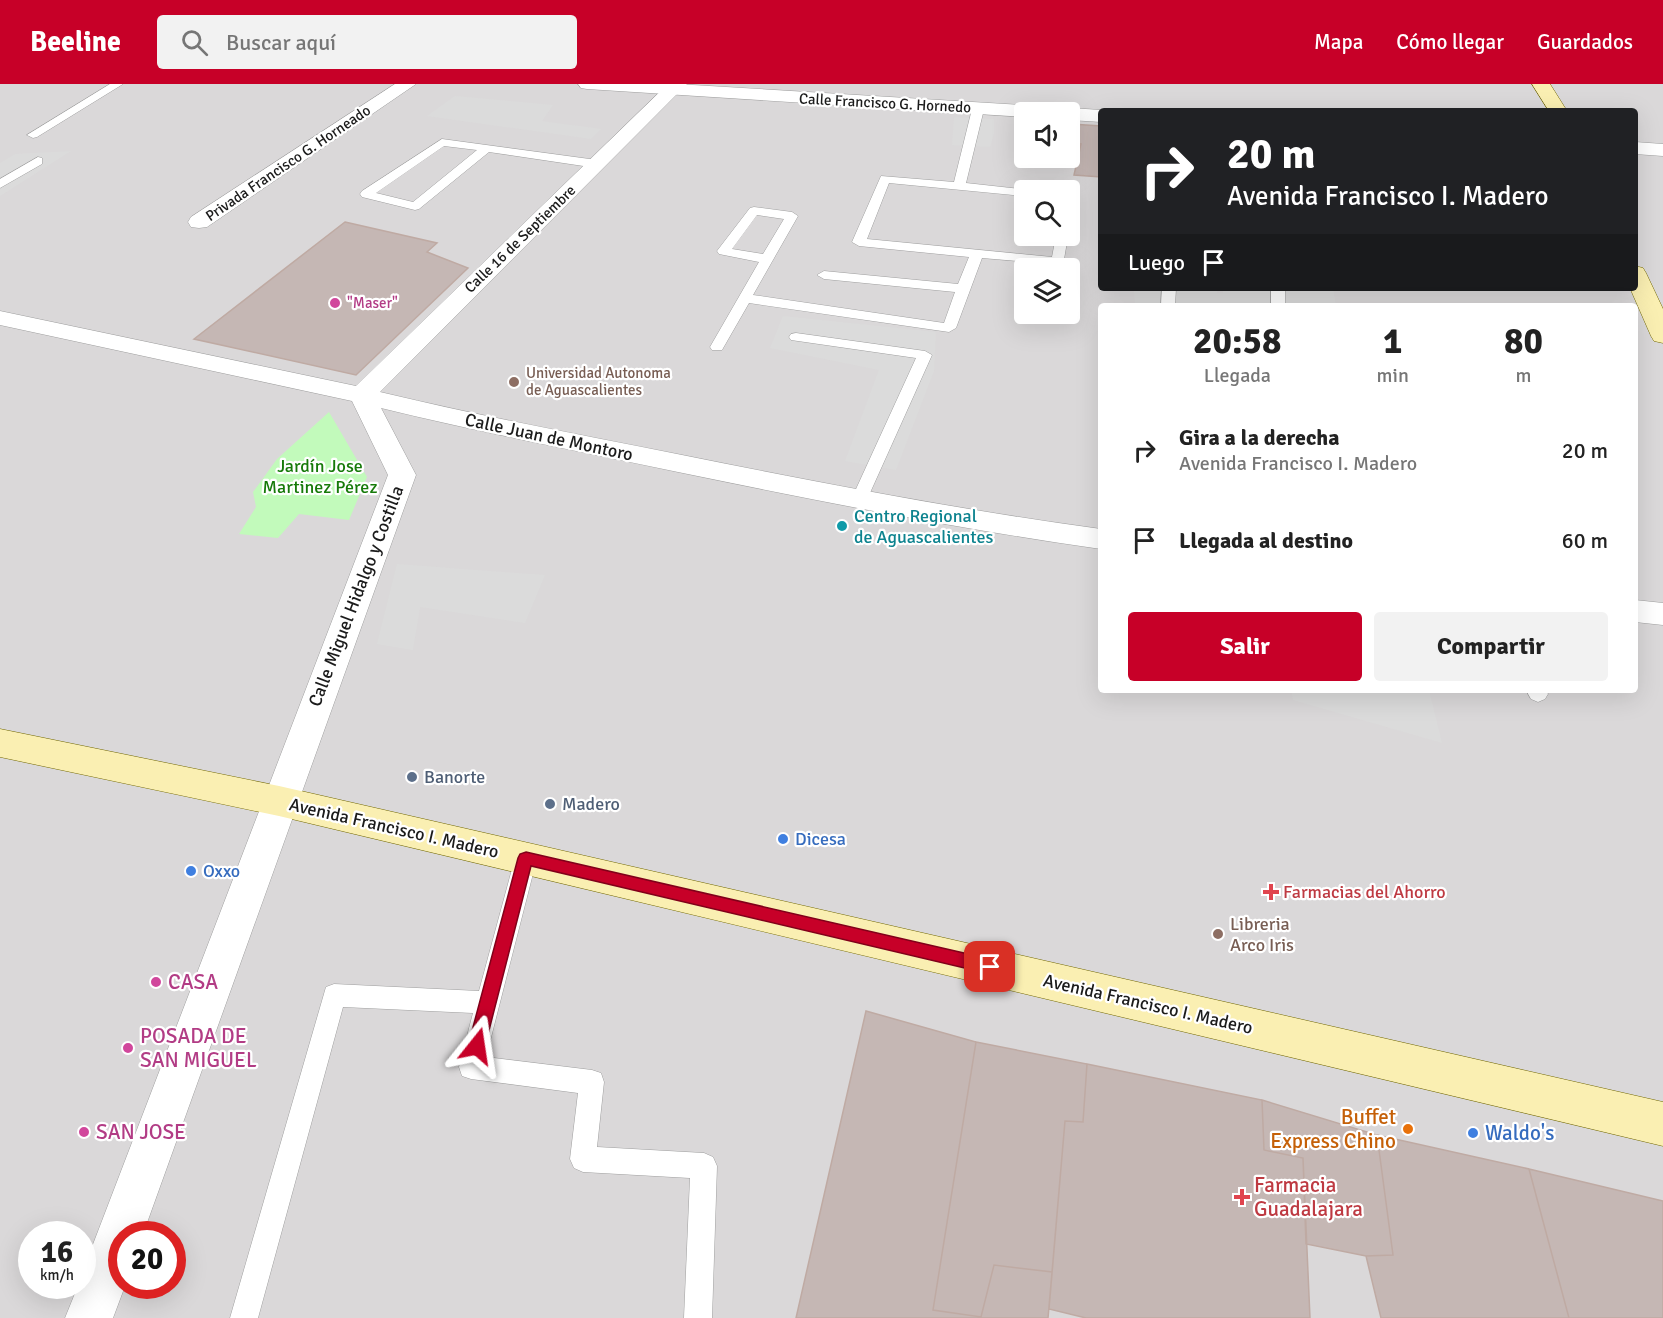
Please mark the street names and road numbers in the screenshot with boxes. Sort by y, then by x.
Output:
street label: Calle Francisco G. Hornedo [799,90,972,117]
street label: Privada Francisco G. Horneado [202,101,374,225]
street label: Calle 16 de Septiembre [461,181,579,297]
street label: Calle Juan de Montoro [463,408,635,466]
street label: Calle Miguel Hidalgo y Costilla [304,482,408,710]
street label: Avenida Francisco I. Madero [287,793,501,863]
street label: Avenida Francisco I. Madero [1041,969,1255,1039]

